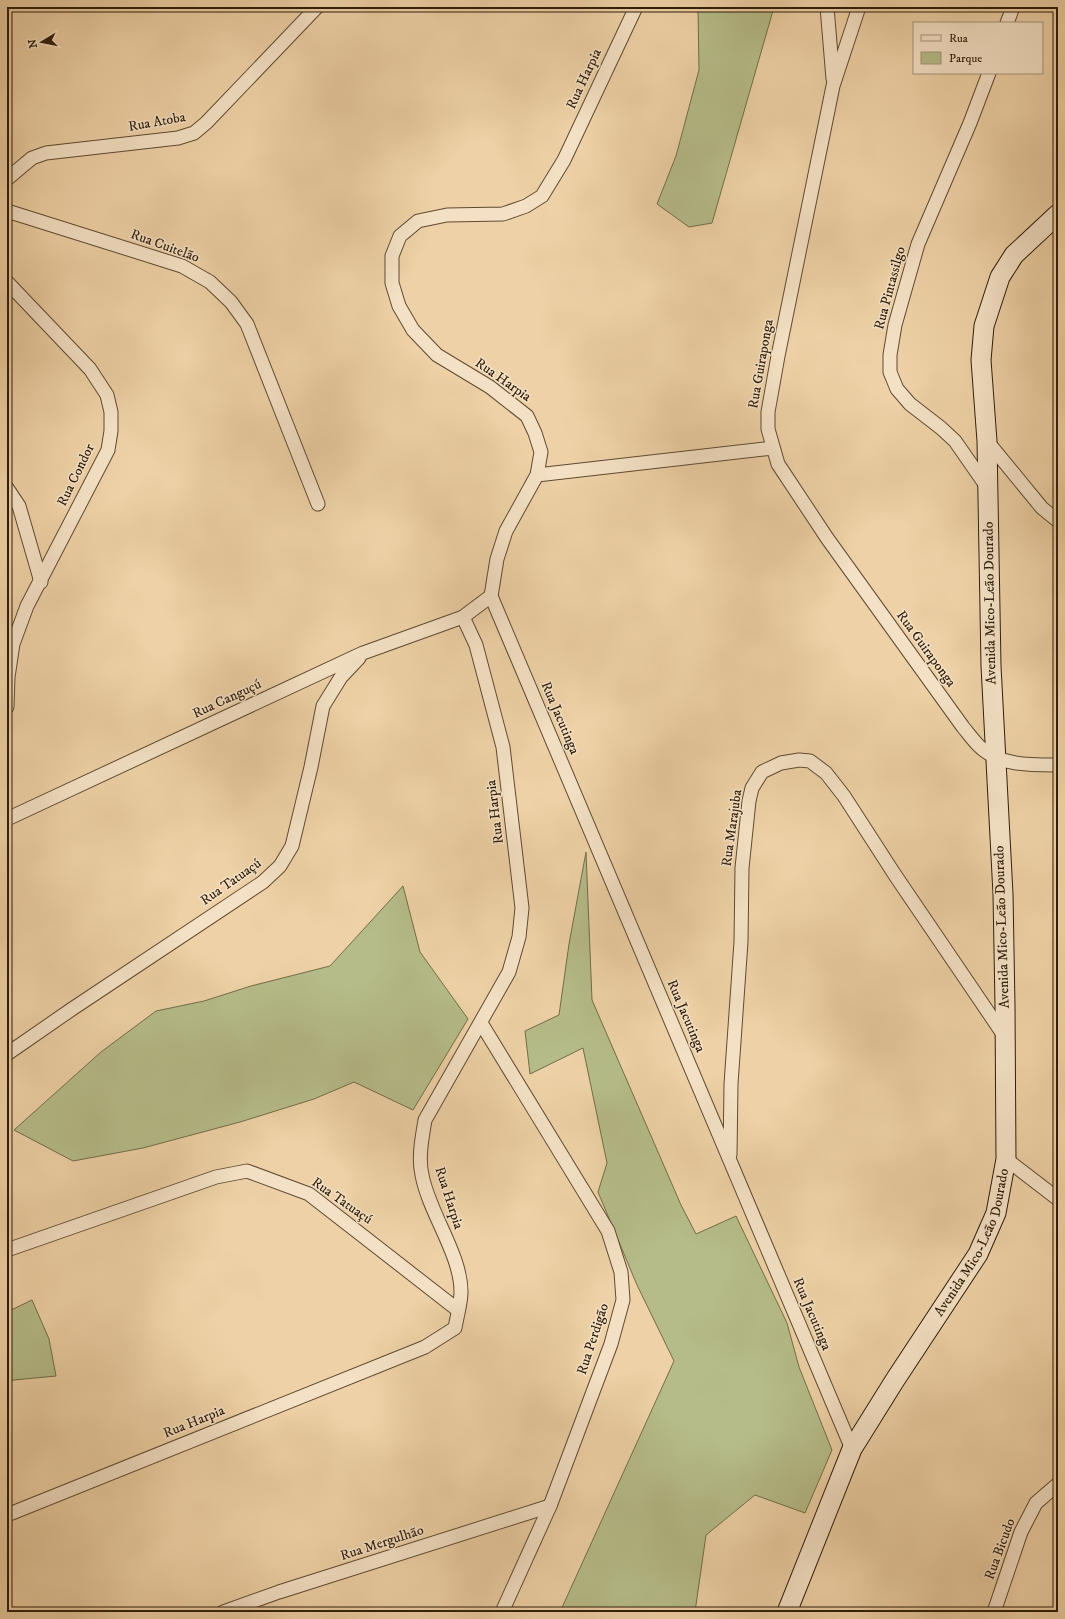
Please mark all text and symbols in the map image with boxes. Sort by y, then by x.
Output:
north arrow [22,22,62,62]
legend [913,22,1043,74]
text: Rua [949,31,969,46]
text: N [25,38,41,49]
street label: Rua Harpia [562,46,606,112]
text: Parque [949,51,982,66]
street label: Rua Atoba [127,108,187,136]
street label: Rua Cuitelão [128,225,202,267]
street label: Rua Pintassilgo [870,244,910,331]
street label: Rua Guiraponga [744,318,778,410]
street label: Rua Harpia [471,354,535,406]
street label: Rua Condor [53,440,99,509]
street label: Avenida Mico-Leão Dourado [980,521,1000,685]
street label: Rua Guiraponga [892,607,960,691]
street label: Rua Canguçú [190,675,265,723]
street label: Rua Jacutinga [537,679,583,757]
street label: Rua Harpia [482,779,508,845]
street label: Rua Marajuba [718,788,746,868]
street label: Avenida Mico-Leão Dourado [990,845,1014,1009]
street label: Rua Tatuaçú [197,854,265,910]
street label: Rua Jacutinga [663,977,709,1055]
street label: Rua Harpia [430,1165,468,1232]
street label: Avenida Mico-Leão Dourado [930,1167,1013,1320]
street label: Rua Tatuaçú [308,1173,376,1229]
street label: Rua Jacutinga [789,1275,835,1353]
street label: Rua Perdigão [573,1301,613,1377]
street label: Rua Harpia [161,1402,227,1442]
street label: Rua Bicudo [981,1516,1019,1582]
street label: Rua Mergulhão [338,1521,426,1565]

